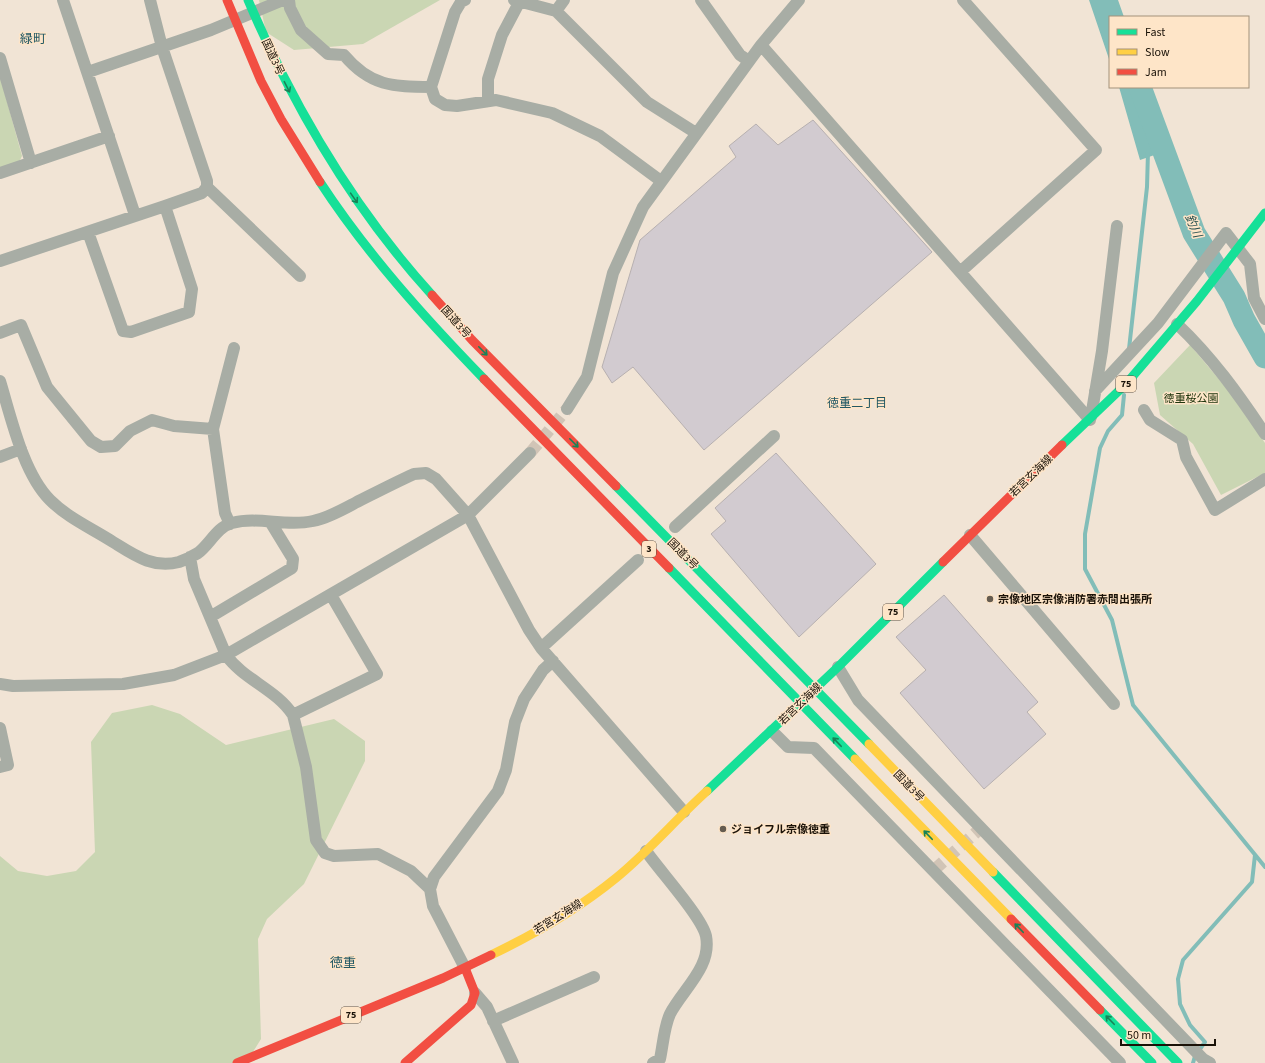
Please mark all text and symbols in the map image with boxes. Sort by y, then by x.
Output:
legend [1109,16,1249,88]
text: Fast [1145,24,1165,41]
district label: 緑町 [20,30,46,48]
street label: 国道3号 [258,36,288,78]
text: Slow [1145,44,1170,61]
text: Jam [1145,64,1167,81]
one-way arrow [284,80,291,92]
one-way arrow [350,192,358,203]
water label: 釣川 [1180,212,1206,242]
street label: 国道3号 [438,303,474,341]
one-way arrow [478,346,488,356]
road number: 75 [1116,376,1136,392]
park label: 徳重桜公園 [1164,391,1219,406]
district label: 徳重二丁目 [827,395,887,412]
one-way arrow [569,438,579,448]
street label: 若宮玄海線 [1006,452,1056,500]
street label: 国道3号 [664,535,702,573]
road number: 3 [642,541,656,557]
place label: 宗像地区宗像消防署赤間出張所 [998,592,1152,607]
marker: 宗像地区宗像消防署赤間出張所 [985,594,995,604]
road number: 75 [883,604,903,620]
street label: 若宮玄海線 [775,680,825,728]
one-way arrow [832,737,842,747]
street label: 国道3号 [890,767,928,805]
place label: ジョイフル宗像徳重 [731,822,830,837]
marker: ジョイフル宗像徳重 [718,824,728,834]
one-way arrow [923,830,933,840]
street label: 若宮玄海線 [531,896,585,938]
one-way arrow [1014,923,1024,933]
district label: 徳重 [330,954,356,972]
road number: 75 [341,1007,361,1023]
one-way arrow [1105,1015,1115,1025]
scale bar [1121,1021,1215,1047]
text: 50 m [1127,1027,1151,1044]

